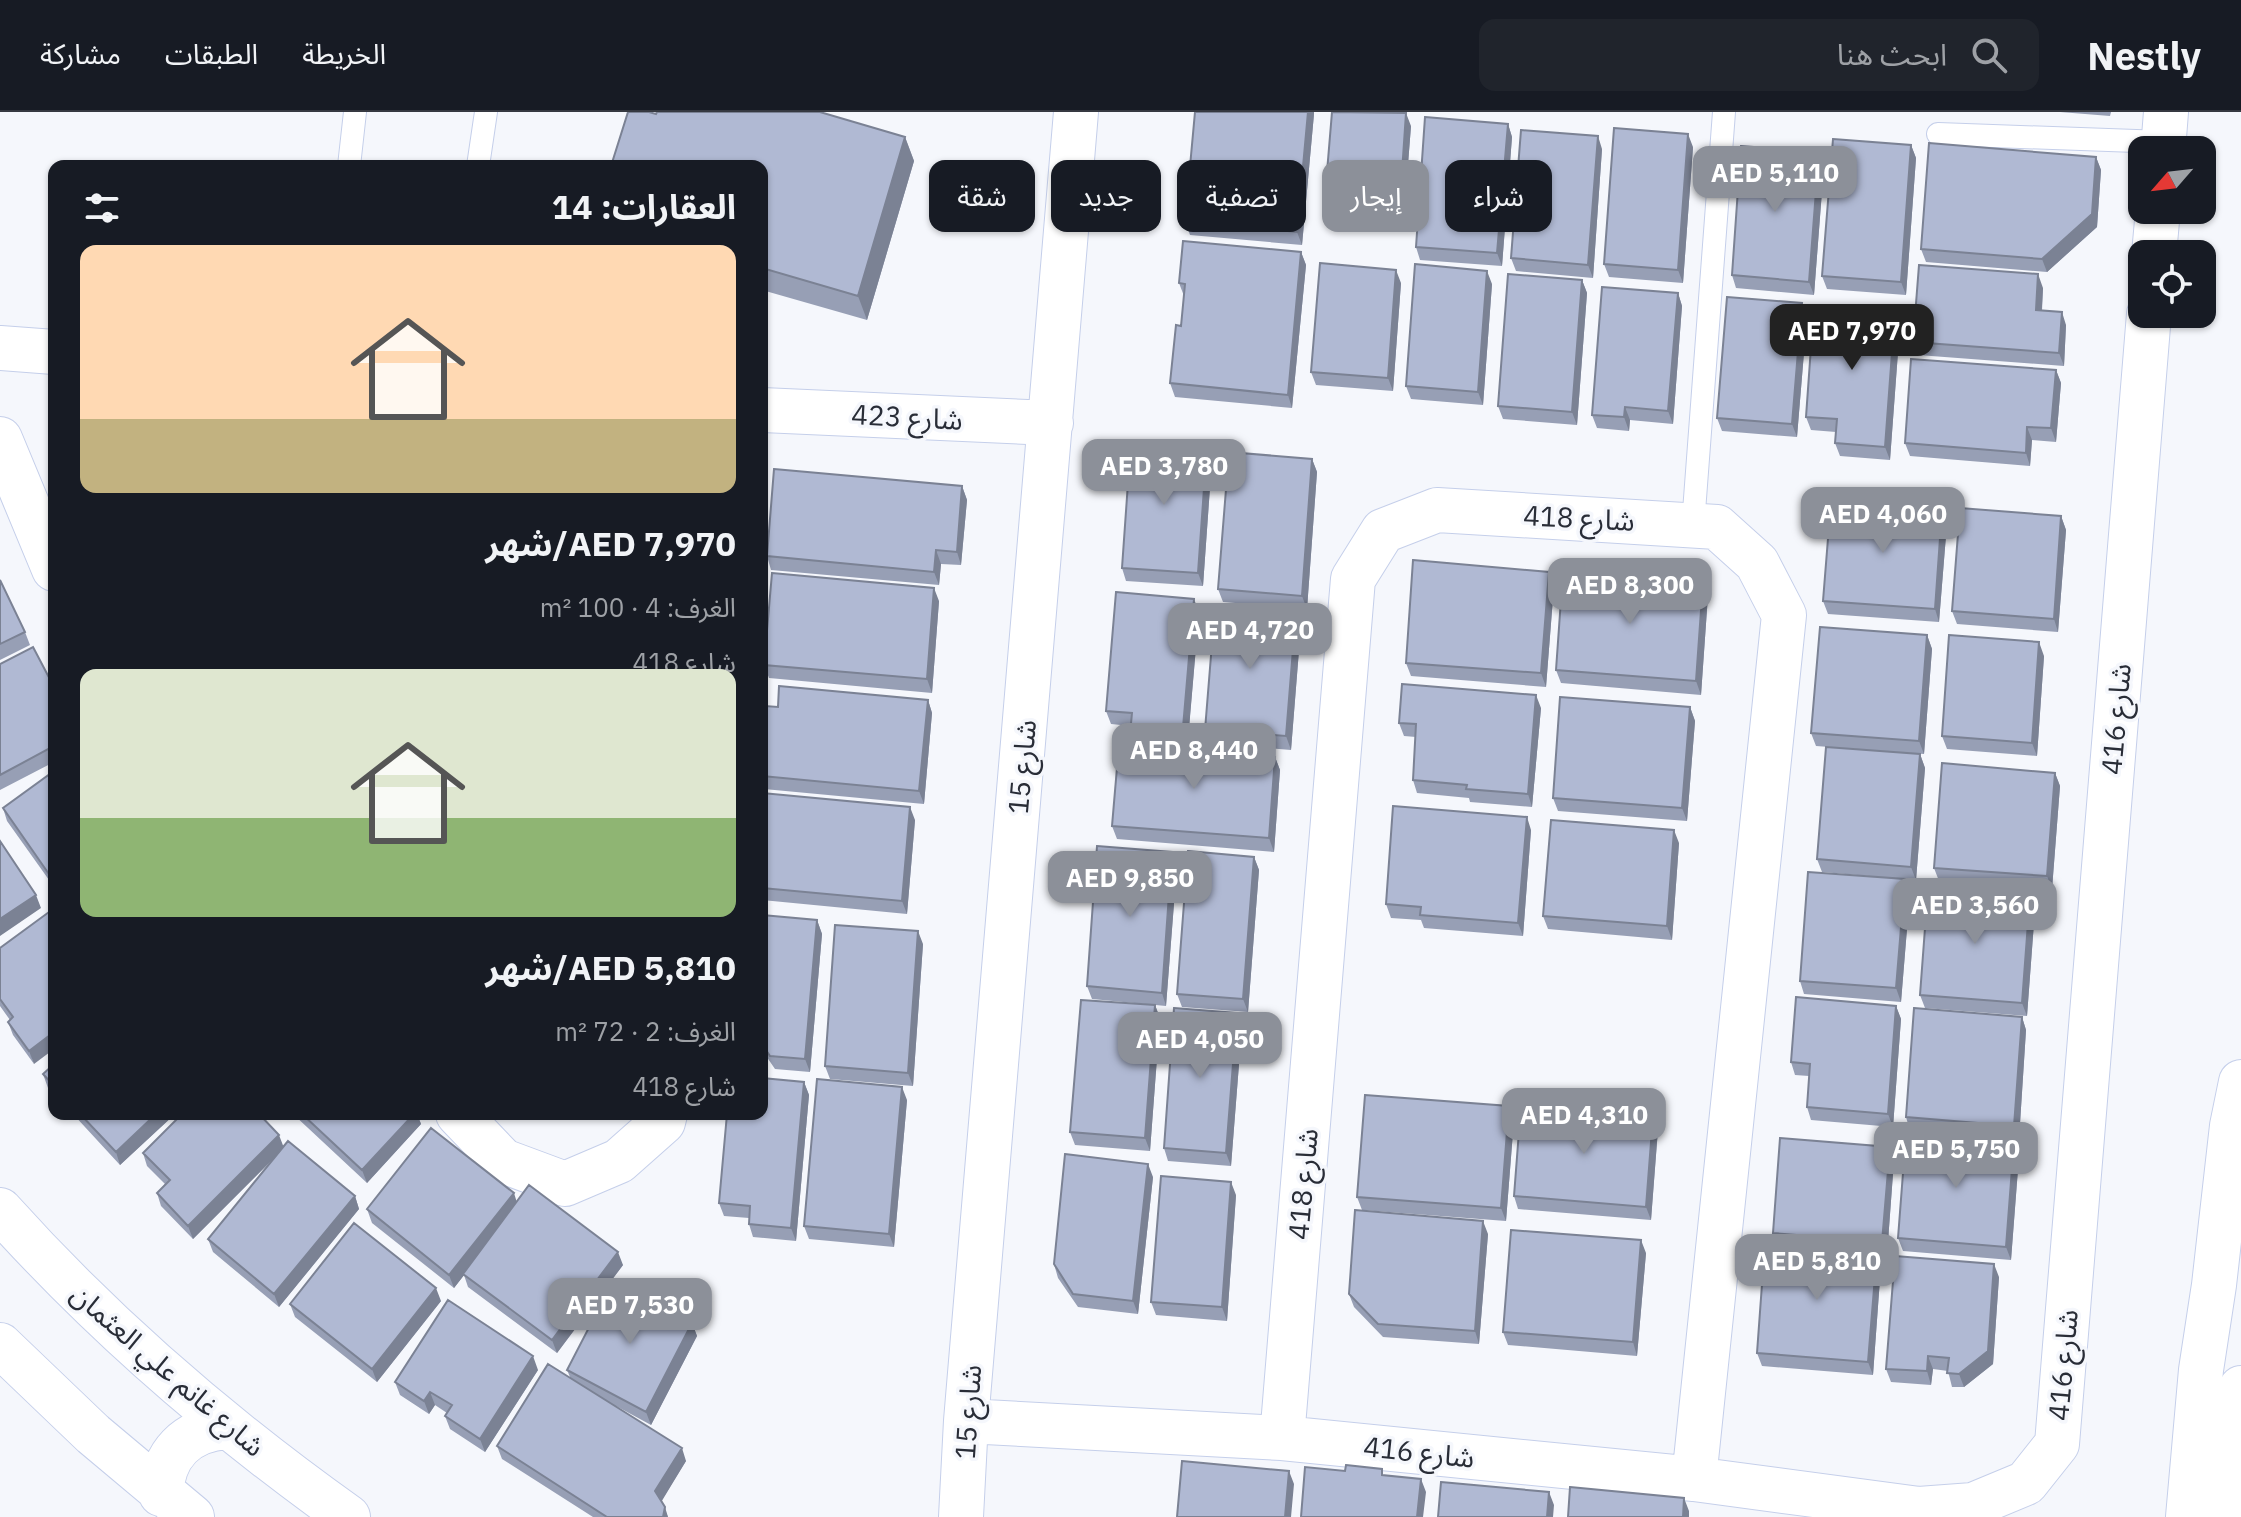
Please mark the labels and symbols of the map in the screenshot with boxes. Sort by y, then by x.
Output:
north arrow [2128,136,2216,224]
pin: AED 5,110 [1683,146,1867,214]
pin: AED 7,970 [1760,304,1944,372]
street label: شارع 423 [850,395,964,441]
pin: AED 3,780 [1072,439,1256,507]
pin: AED 4,060 [1791,487,1975,555]
street label: شارع 418 [1522,496,1636,542]
pin: AED 8,300 [1538,558,1722,626]
pin: AED 4,720 [1158,603,1342,671]
street label: شارع 416 [2092,662,2142,776]
street label: شارع 15 [999,718,1047,816]
pin: AED 8,440 [1102,723,1286,791]
pin: AED 9,850 [1038,851,1222,919]
pin: AED 3,560 [1883,878,2067,946]
pin: AED 4,050 [1108,1012,1292,1080]
pin: AED 4,310 [1492,1088,1676,1156]
pin: AED 5,750 [1864,1122,2048,1190]
street label: شارع 418 [1279,1127,1329,1241]
pin: AED 5,810 [1725,1234,1909,1302]
street label: شارع غانم علي العثمان [61,1275,273,1467]
pin: AED 7,530 [538,1278,722,1346]
street label: شارع 416 [2039,1308,2089,1422]
street label: شارع 15 [946,1363,992,1461]
street label: شارع 416 [1361,1427,1476,1479]

